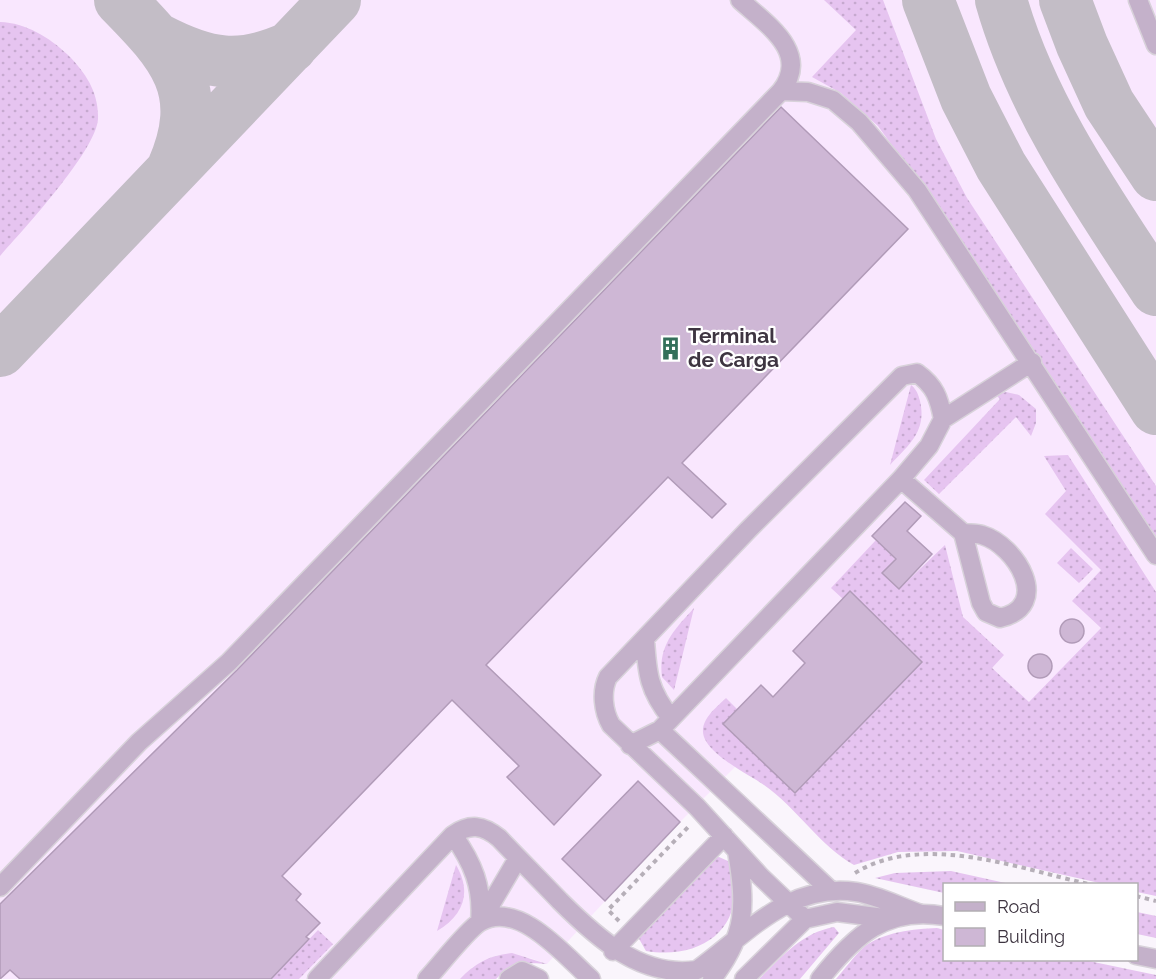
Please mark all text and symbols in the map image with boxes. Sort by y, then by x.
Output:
place label: Terminal de Carga [688,323,779,372]
building icon: Terminal de Carga [657,335,683,361]
legend [943,883,1138,961]
text: Road [997,896,1040,917]
text: Building [997,926,1065,947]

